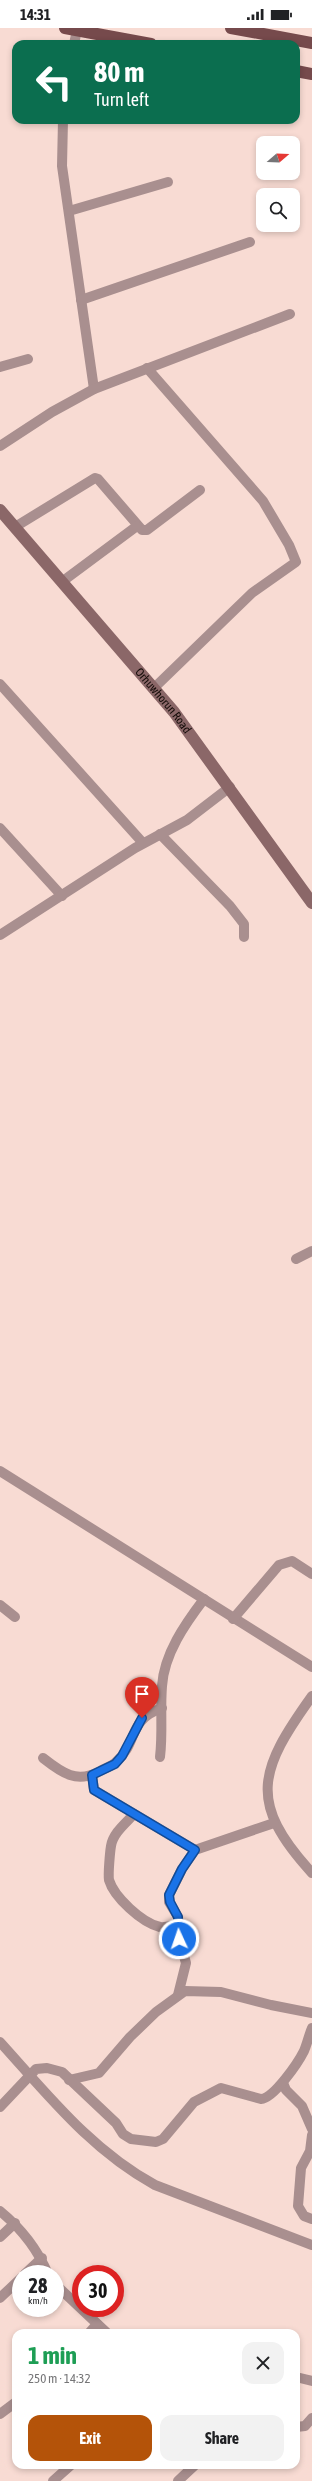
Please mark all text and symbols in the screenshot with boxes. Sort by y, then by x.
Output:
text: 14:31 [20,6,51,23]
icon: left [28,56,80,108]
text: 80 m [94,56,144,88]
text: Turn left [94,89,149,110]
north arrow [256,136,300,180]
map controls [256,136,300,232]
button: search [256,188,300,232]
street label: Orhuwhorun Road [132,665,194,736]
pin [125,1677,159,1718]
icon: arrive [131,1683,153,1705]
position arrow [158,1918,200,1960]
speed limit sign: 30 [72,2265,124,2317]
text: 28 [29,2274,47,2297]
text: km/h [28,2295,48,2306]
text: 1 min [28,2342,77,2369]
button: close [242,2342,284,2384]
text: 250 m · 14:32 [28,2371,91,2386]
button: Exit [28,2415,152,2461]
button: Share [160,2415,284,2461]

